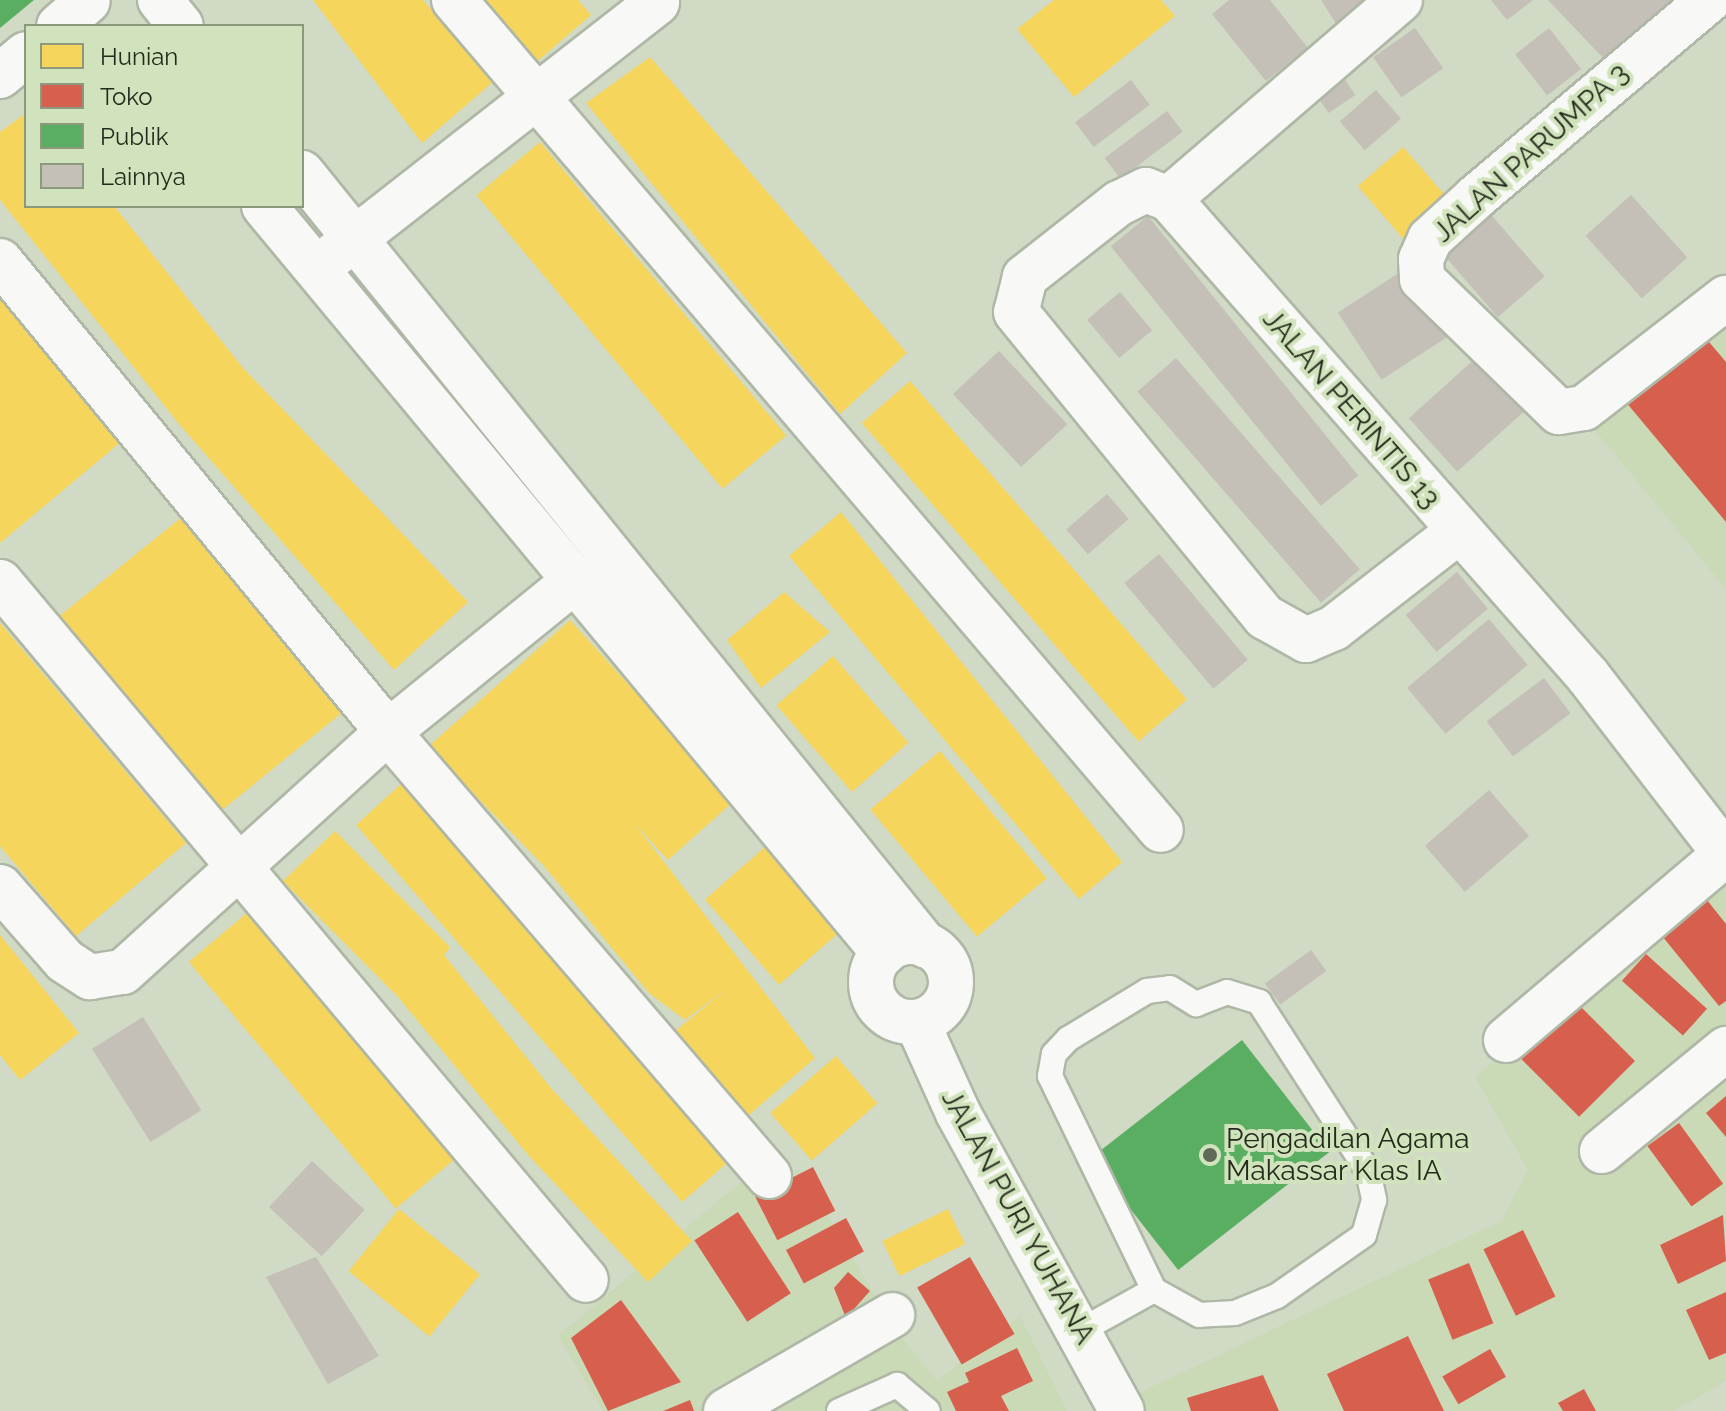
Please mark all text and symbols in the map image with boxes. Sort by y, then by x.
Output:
legend [24,24,304,208]
text: Hunian [100,42,178,71]
street label: JALAN PARUMPA 3 [1426,56,1636,250]
text: Toko [100,82,153,111]
text: Publik [100,122,168,151]
text: Lainnya [100,162,186,191]
street label: JALAN PERINTIS 13 [1256,303,1446,515]
street label: JALAN PURI YUHANA [934,1084,1102,1350]
place label: Pengadilan Agama Makassar Klas IA [1226,1122,1470,1188]
marker: Pengadilan Agama Makassar Klas IA [1201,1146,1219,1164]

